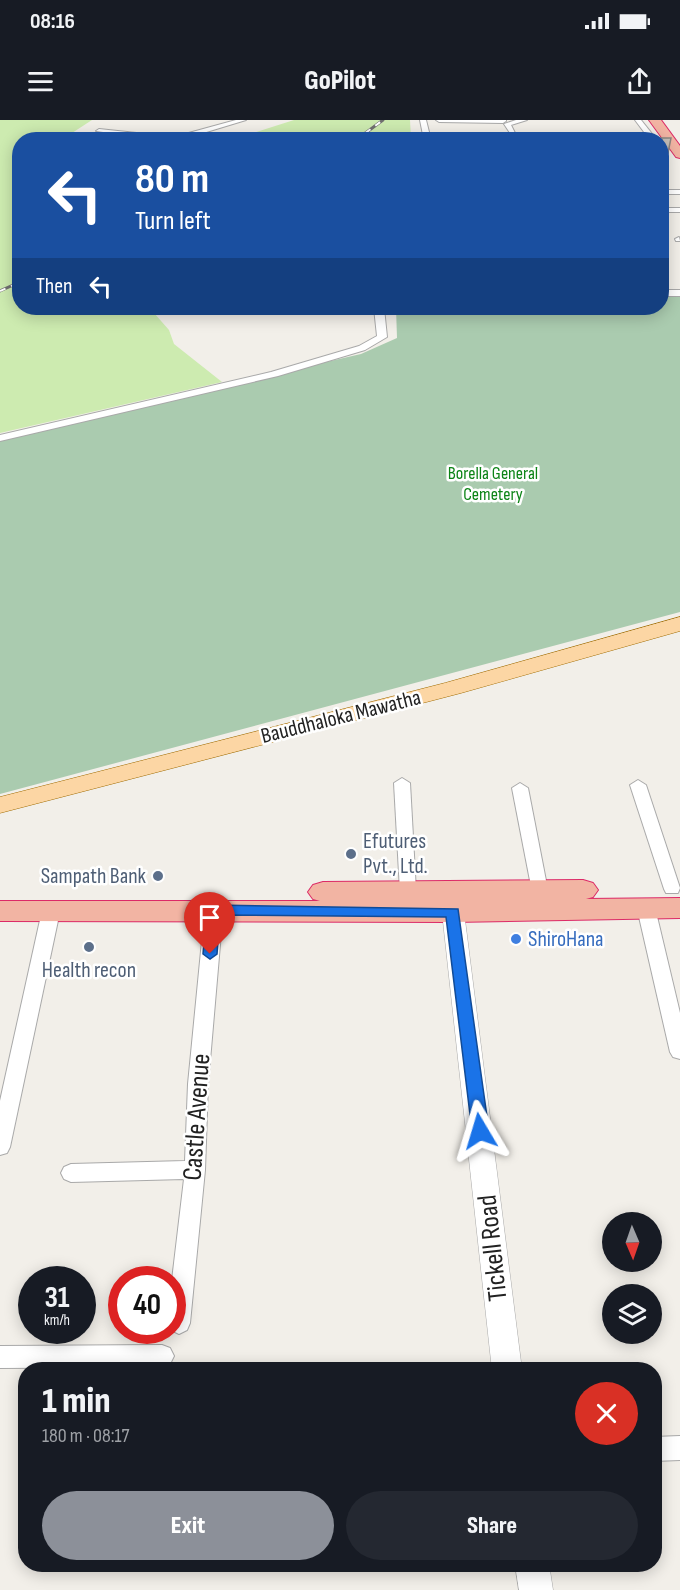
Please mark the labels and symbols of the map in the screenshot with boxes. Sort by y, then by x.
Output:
park label: Borella General Cemetery [448,463,538,505]
street label: Bauddhaloka Mawatha [258,684,424,750]
place label: Efutures Pvt., Ltd. [363,828,428,880]
marker: Efutures Pvt., Ltd. [344,847,358,861]
place label: Sampath Bank [41,863,147,890]
marker: Sampath Bank [151,869,165,883]
pin [184,892,235,954]
place label: ShiroHana [528,926,604,953]
marker: ShiroHana [509,932,523,946]
marker: Health recon [82,940,96,954]
place label: Health recon [42,957,136,984]
street label: Castle Avenue [177,1052,217,1182]
position arrow [448,1099,512,1163]
street label: Tickell Road [472,1193,514,1303]
north arrow [602,1212,662,1272]
speed limit sign: 40 [108,1266,186,1344]

